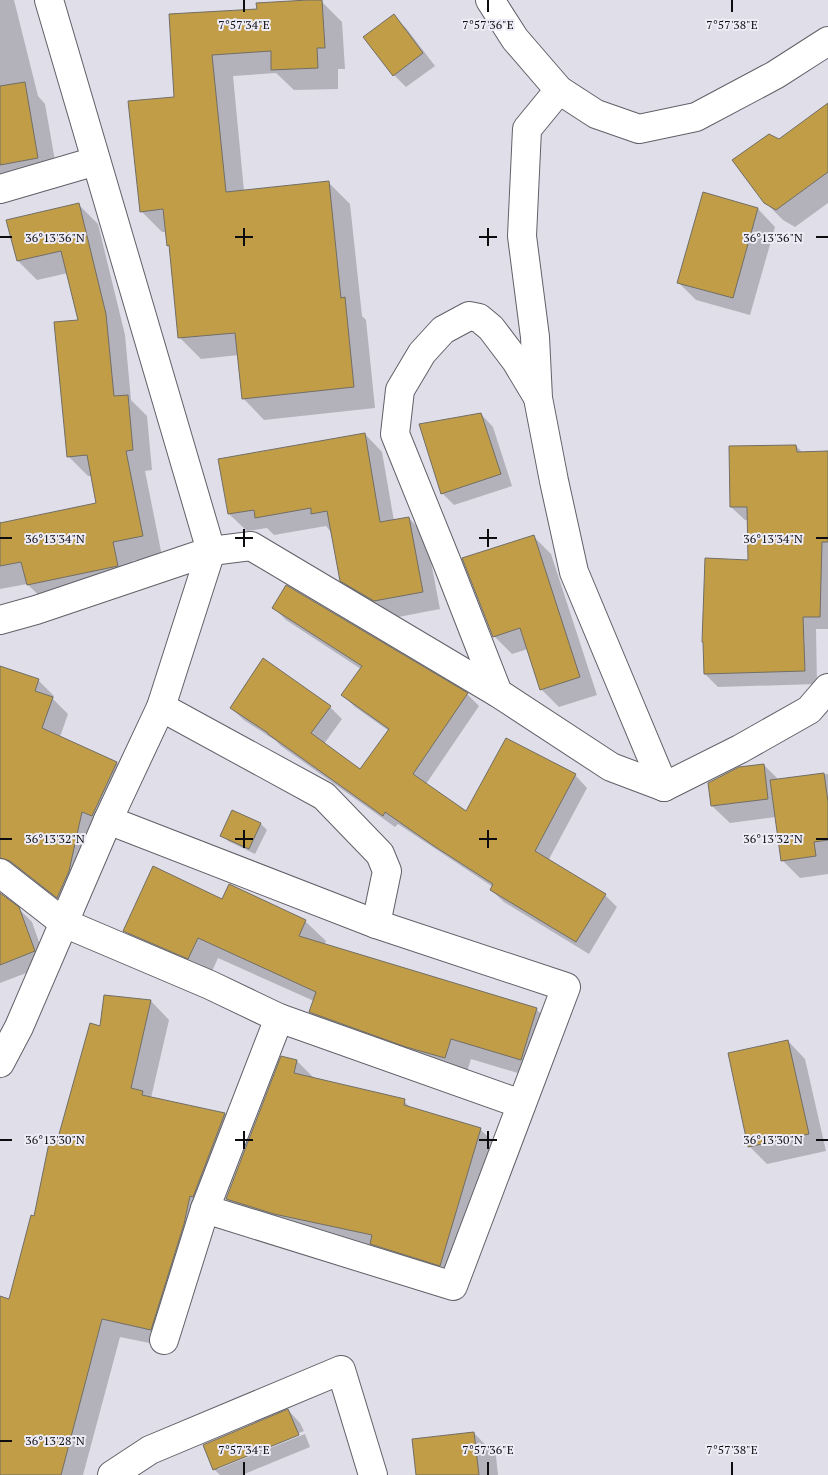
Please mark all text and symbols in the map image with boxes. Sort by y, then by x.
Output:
text: 7°57'34"E [218,17,270,32]
text: 7°57'36"E [462,17,514,32]
text: 7°57'38"E [706,17,758,32]
text: 36°13'36"N [25,230,85,245]
text: 36°13'36"N [743,230,803,245]
text: 36°13'34"N [25,531,85,546]
text: 36°13'34"N [743,531,803,546]
text: 36°13'32"N [25,831,85,846]
text: 36°13'32"N [743,831,803,846]
text: 36°13'30"N [25,1132,85,1147]
text: 36°13'30"N [743,1132,803,1147]
text: 36°13'28"N [25,1433,85,1448]
text: 7°57'34"E [218,1442,270,1457]
text: 7°57'36"E [462,1442,514,1457]
text: 7°57'38"E [706,1442,758,1457]

